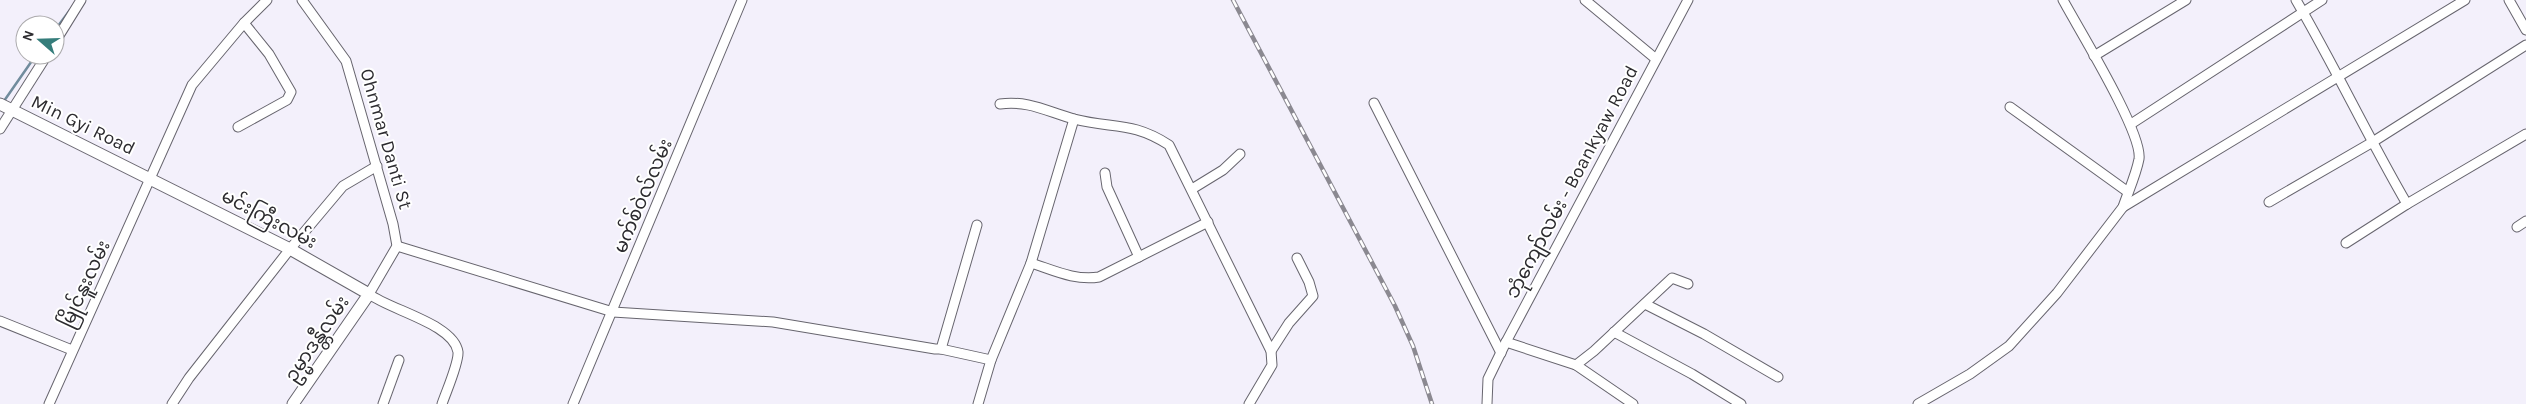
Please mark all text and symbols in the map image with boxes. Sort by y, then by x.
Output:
north arrow [15,15,65,65]
text: N [19,28,38,43]
street label: ဘုံကျော်လမ်း - Boankyaw Road [1498,60,1647,304]
street label: Ohnmar Danti St [355,66,417,212]
street label: Min Gyi Road [28,90,138,160]
street label: မက်စ်ဝဲလ်လမ်း [605,134,677,256]
street label: မင်းကြီးလမ်း [216,181,322,257]
street label: မြိုင်နူးလမ်း [52,235,119,333]
street label: ဥမ္မာဒန္တီလမ်း [277,290,357,389]

